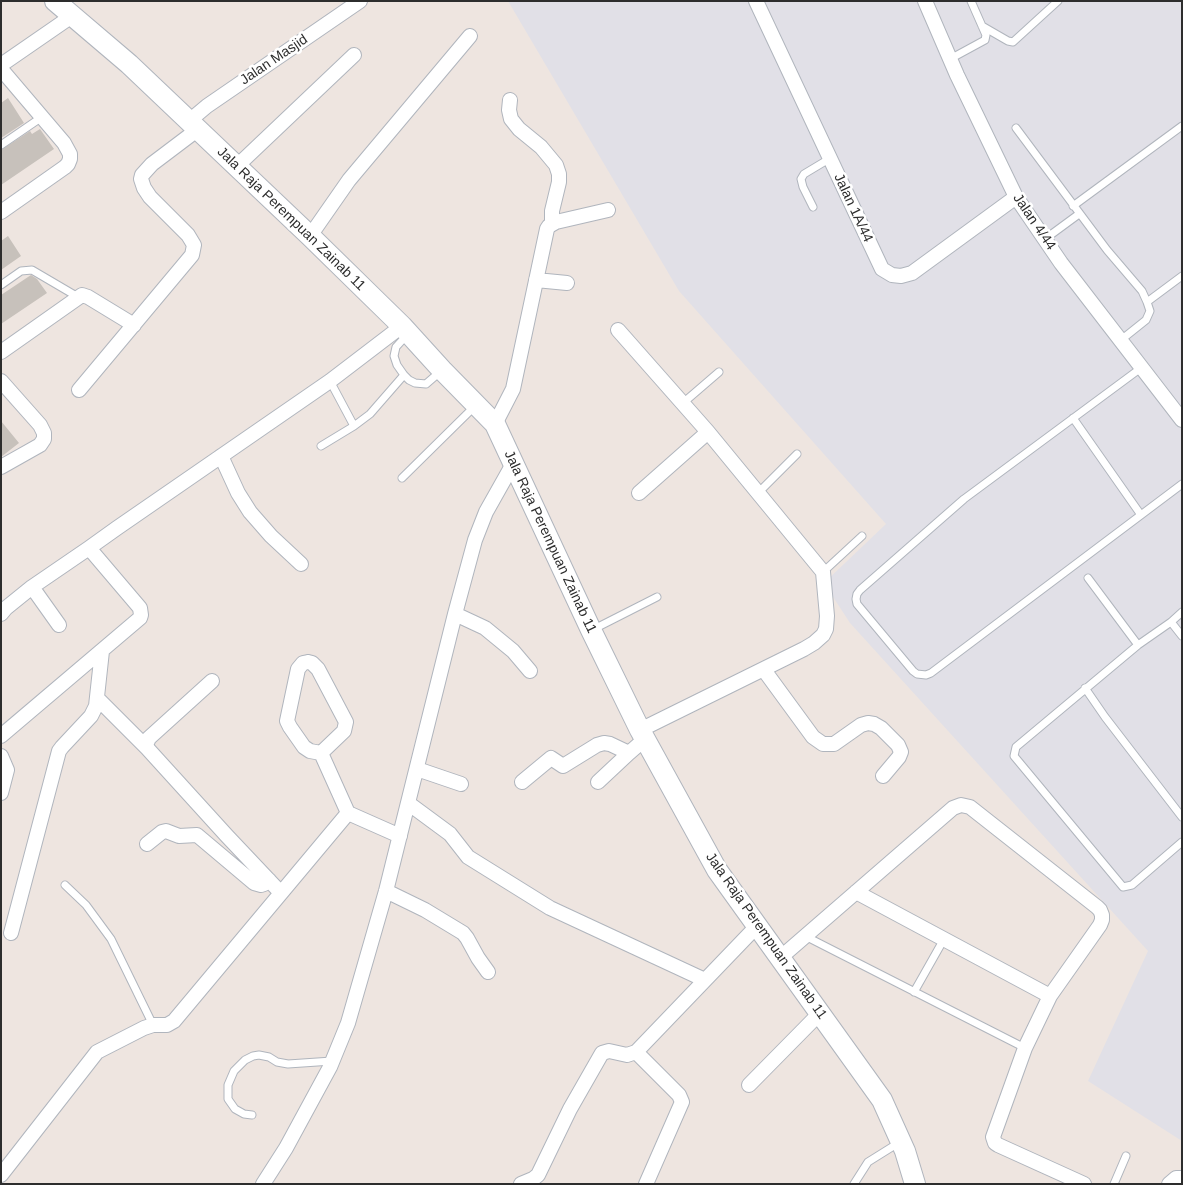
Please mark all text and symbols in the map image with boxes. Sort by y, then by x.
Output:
street label: Jalan Masjid [237,31,311,89]
street label: Jala Raja Perempuan Zainab 11 [213,144,369,294]
street label: Jalan 1A/44 [830,171,876,245]
street label: Jalan 4/44 [1009,191,1059,253]
street label: Jala Raja Perempuan Zainab 11 [500,448,600,636]
street label: Jala Raja Perempuan Zainab 11 [702,849,830,1023]

